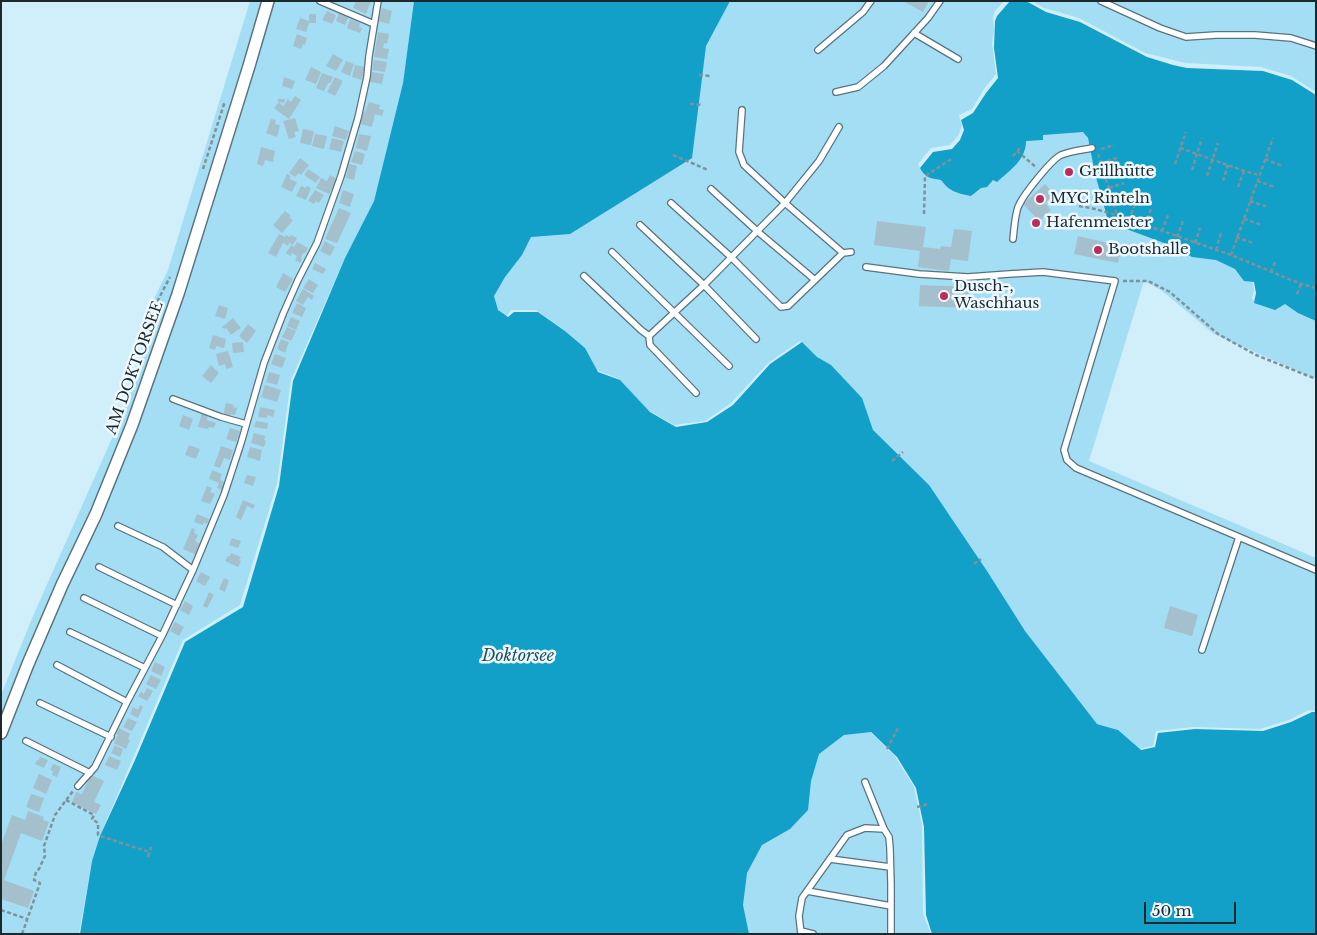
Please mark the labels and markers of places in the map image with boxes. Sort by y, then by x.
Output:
place label: Grillhütte [1079,163,1154,181]
marker: Grillhütte [1063,166,1075,178]
place label: MYC Rinteln [1050,190,1150,208]
marker: MYC Rinteln [1034,193,1046,205]
place label: Hafenmeister [1046,214,1151,232]
marker: Hafenmeister [1030,217,1042,229]
place label: Bootshalle [1108,241,1189,259]
marker: Bootshalle [1092,244,1104,256]
place label: Dusch-, Waschhaus [954,278,1039,313]
marker: Dusch-, Waschhaus [938,290,950,302]

